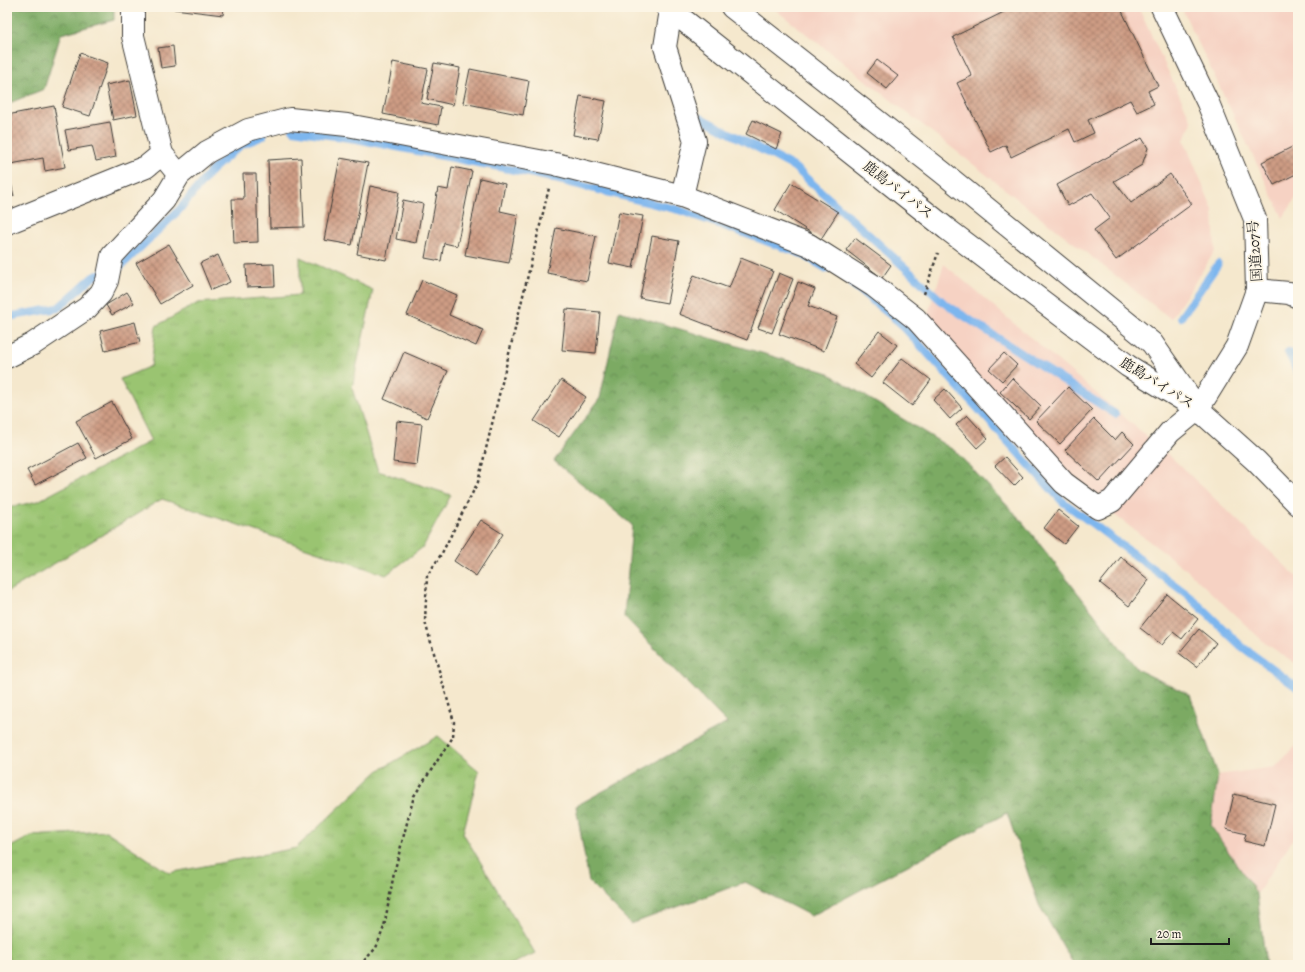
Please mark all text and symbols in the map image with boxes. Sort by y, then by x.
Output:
street label: 鹿島バイパス [859,157,937,223]
street label: 国道207号 [1243,219,1267,283]
street label: 鹿島バイパス [1116,353,1198,413]
scale bar [1151,920,1229,946]
text: 20 m [1157,926,1181,942]

